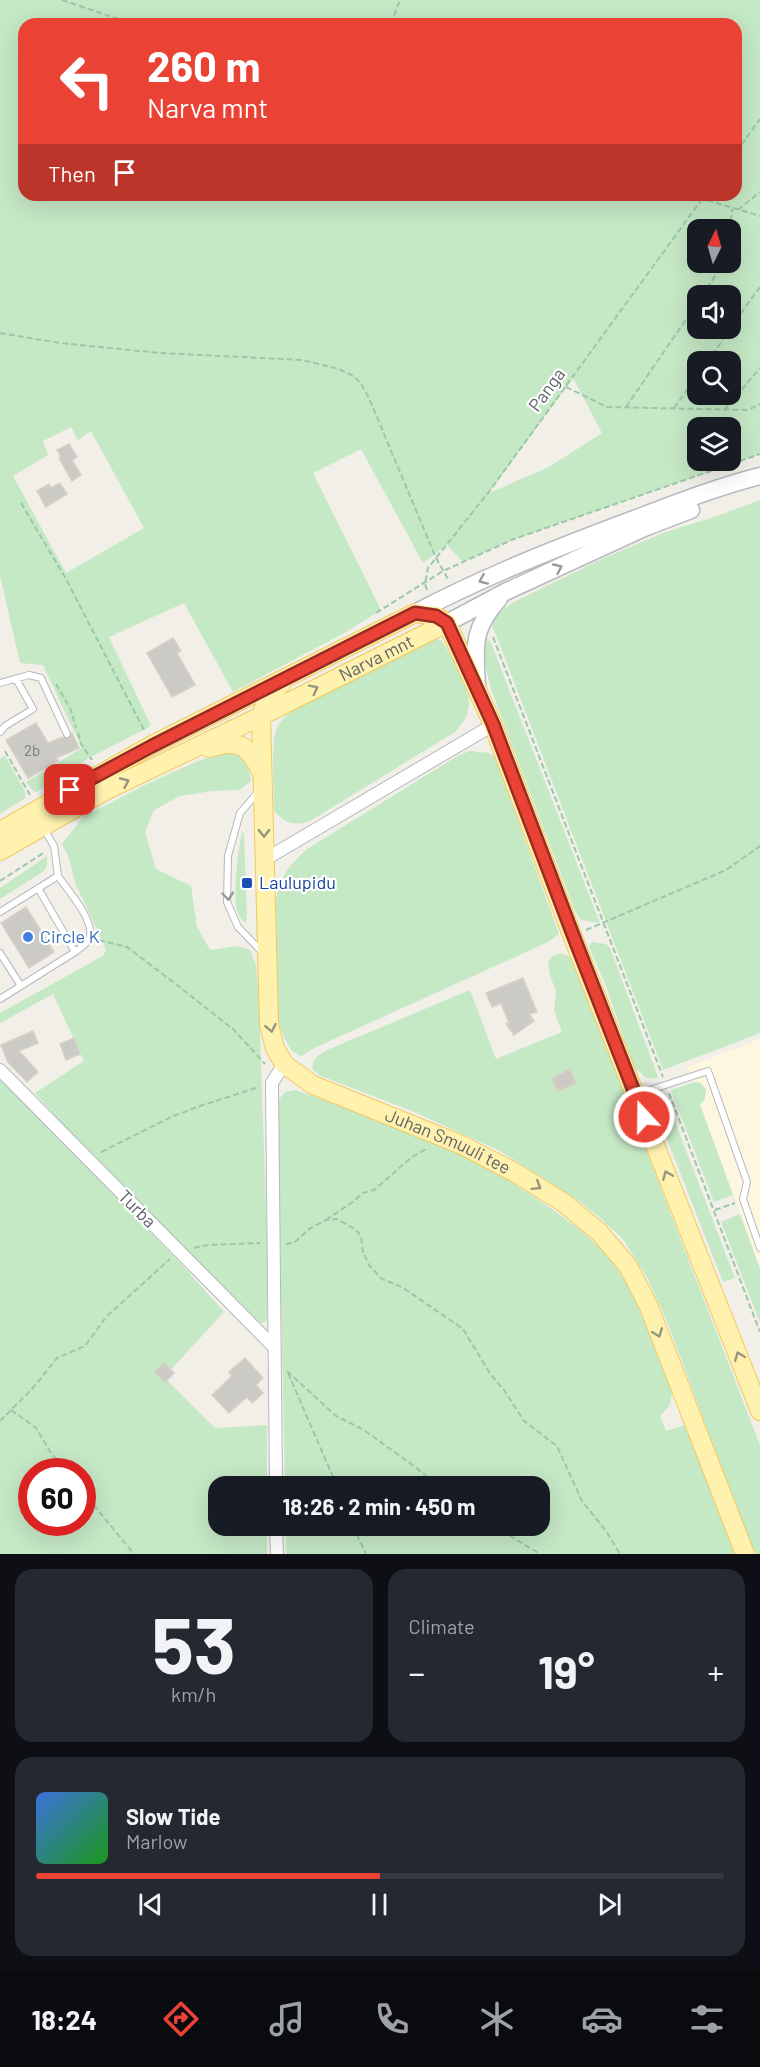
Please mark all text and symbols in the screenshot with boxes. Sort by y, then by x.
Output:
text: 260 m [147,40,260,90]
icon: left [48,42,126,120]
text: Narva mnt [147,91,268,123]
icon: arrive [108,156,141,189]
text: Then [48,160,96,186]
north arrow [687,219,741,273]
map controls [687,219,741,471]
button: sound [687,285,741,339]
button: search [687,351,741,405]
street label: Panga [523,363,569,415]
button: layers [687,417,741,471]
one-way arrow [551,563,562,575]
one-way arrow [479,572,490,584]
street label: Narva mnt [335,630,417,685]
one-way arrow [307,685,318,697]
house number: 2b [24,741,40,759]
pin [44,764,95,815]
icon: arrive [53,773,86,806]
one-way arrow [118,777,129,789]
one-way arrow [257,829,270,838]
place label: Laulupidu [259,871,336,893]
marker: Laulupidu [240,876,254,890]
one-way arrow [222,892,235,901]
place label: Circle K [40,925,100,947]
marker: Circle K [21,930,35,944]
one-way arrow [264,1023,277,1033]
position arrow [612,1085,676,1149]
street label: Juhan Smuuli tee [382,1103,515,1178]
one-way arrow [662,1170,674,1181]
one-way arrow [531,1179,541,1191]
street label: Turba [114,1185,161,1232]
one-way arrow [651,1327,664,1337]
one-way arrow [734,1351,746,1362]
speed limit sign: 60 [18,1458,96,1536]
text: 18:26 · 2 min · 450 m [283,1493,476,1519]
text: 53 [152,1596,236,1690]
text: Climate [409,1614,475,1638]
text: 19° [538,1644,595,1698]
text: − [409,1652,425,1692]
text: + [708,1652,724,1692]
text: km/h [171,1682,216,1706]
text: Slow Tide [126,1803,221,1829]
text: Marlow [126,1829,187,1853]
icon: previous [134,1888,167,1921]
icon: pause [363,1888,396,1921]
icon: next [593,1888,626,1921]
icon: directions [160,1998,202,2040]
icon: music [266,1998,308,2040]
icon: phone [371,1998,413,2040]
icon: climate [476,1998,518,2040]
icon: car [581,1998,623,2040]
icon: filters [686,1998,728,2040]
text: 18:24 [32,2003,97,2035]

